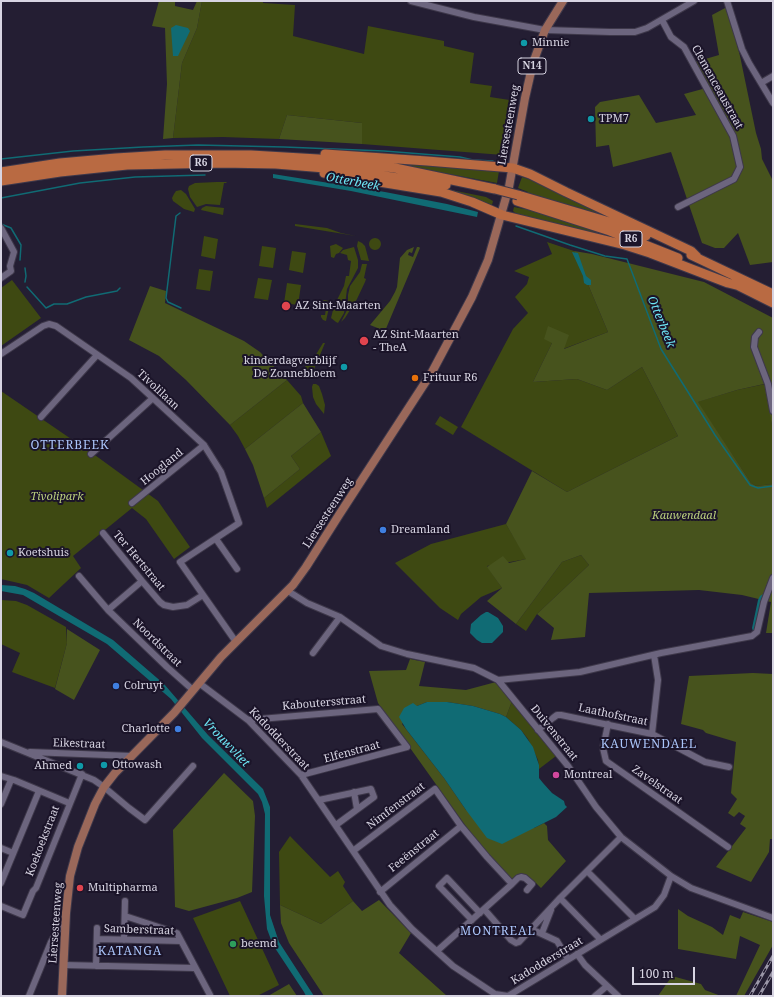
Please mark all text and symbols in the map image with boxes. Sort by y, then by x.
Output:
place label: Minnie [532,36,569,50]
marker: Minnie [519,38,529,48]
street label: Clemenceaustraat [688,43,746,131]
road number: N14 [518,58,546,74]
street label: Liersesteenweg [495,84,523,166]
place label: TPM7 [599,112,629,126]
marker: TPM7 [586,114,596,124]
road number: R6 [190,155,212,171]
water label: Otterbeek [325,170,381,194]
road number: R6 [620,231,642,247]
water label: Otterbeek [644,294,678,350]
place label: AZ Sint-Maarten [295,299,381,313]
marker: AZ Sint-Maarten [280,300,292,312]
place label: AZ Sint-Maarten - TheA [373,328,459,354]
marker: AZ Sint-Maarten - TheA [358,335,370,347]
place label: kinderdagverblijf De Zonnebloem [244,354,336,380]
marker: kinderdagverblijf De Zonnebloem [339,362,349,372]
street label: Tivolilaan [134,367,182,413]
place label: Frituur R6 [423,371,477,385]
marker: Frituur R6 [410,373,420,383]
district label: OTTERBEEK [31,439,109,453]
street label: Hoogland [138,446,186,488]
street label: Liersesteenweg [300,475,356,551]
park label: Tivolipark [30,490,84,504]
park label: Kauwendaal [652,509,716,523]
place label: Dreamland [391,523,450,537]
marker: Dreamland [378,525,388,535]
street label: Ter Hertstraat [110,528,168,594]
place label: Koetshuis [18,546,69,560]
marker: Koetshuis [5,548,15,558]
street label: Noordstraat [130,616,184,670]
place label: Colruyt [124,679,163,693]
marker: Colruyt [111,681,121,691]
street label: Kaboutersstraat [282,693,366,713]
street label: Laathofstraat [577,701,649,729]
street label: Duivenstraat [528,702,580,764]
street label: Kadodderstraat [246,705,312,773]
water label: Vrouwvliet [199,716,253,770]
place label: Charlotte [122,722,170,736]
marker: Charlotte [173,724,183,734]
street label: Eikestraat [53,736,105,752]
street label: Elfenstraat [323,738,381,766]
district label: KAUWENDAEL [601,738,697,752]
place label: Ottowash [112,758,162,772]
place label: Ahmed [34,759,72,773]
marker: Ottowash [99,760,109,770]
marker: Ahmed [75,761,85,771]
street label: Zavelstraat [629,763,685,807]
place label: Montreal [564,768,612,782]
marker: Montreal [551,770,561,780]
street label: Nimfenstraat [364,780,428,832]
street label: Koekoekstraat [23,804,63,878]
street label: Feeënstraat [386,827,442,875]
place label: Multipharma [88,881,158,895]
street label: Liersesteenweg [47,882,65,964]
marker: Multipharma [75,883,85,893]
street label: Samberstraat [104,922,174,938]
district label: MONTREAL [460,925,536,939]
street label: Kadodderstraat [509,934,585,988]
place label: beemd [241,937,277,951]
marker: beemd [228,939,238,949]
district label: KATANGA [98,945,162,959]
scale bar [634,959,697,985]
text: 100 m [639,965,674,982]

